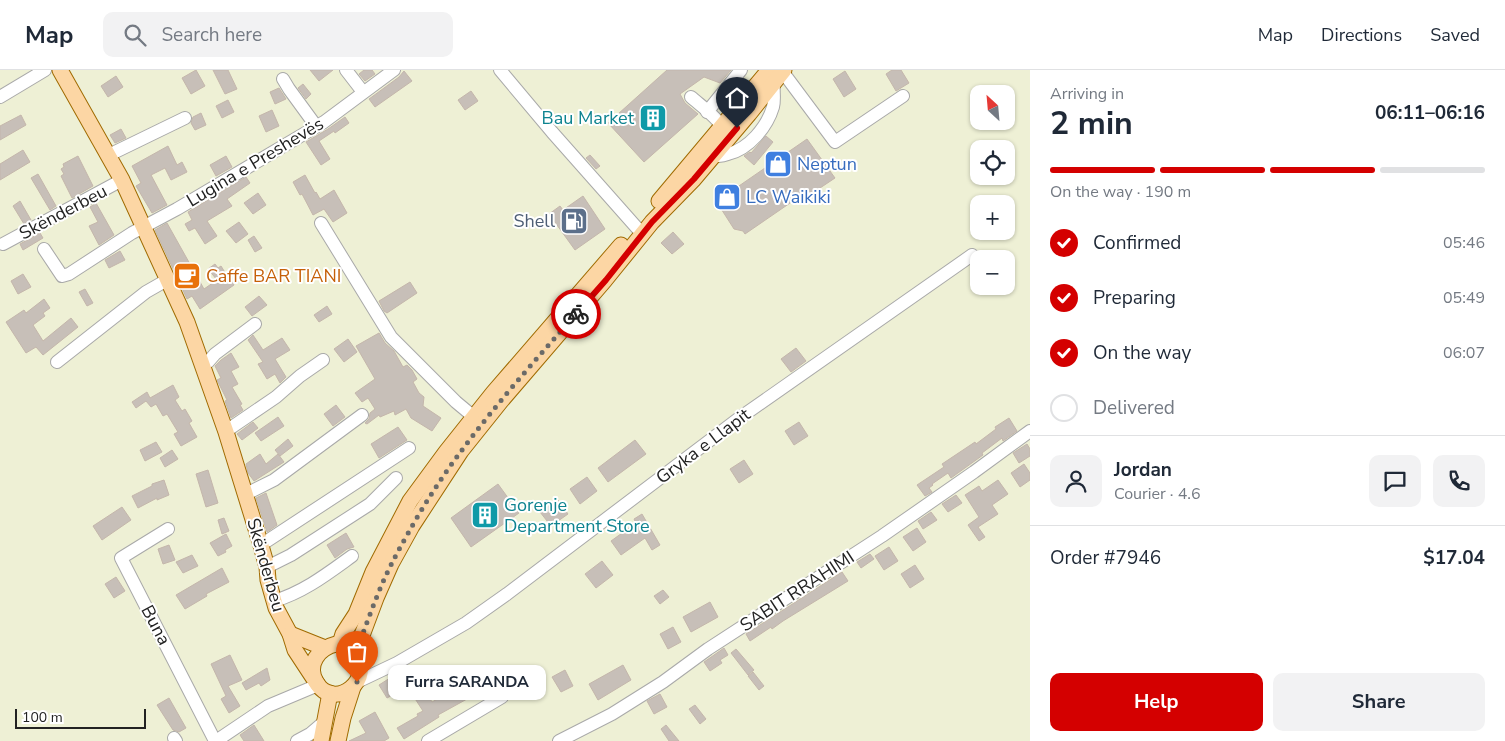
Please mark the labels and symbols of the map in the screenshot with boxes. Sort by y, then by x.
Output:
pin [716,77,758,128]
north arrow [970,85,1015,130]
building icon: Bau Market [638,103,668,133]
place label: Bau Market [542,106,635,130]
street label: Lugina e Preshevës [182,112,328,212]
shop icon: Neptun [763,149,793,179]
place label: Neptun [797,152,857,176]
street label: Skënderbeu [15,179,111,245]
shop icon: LC Waikiki [712,182,742,212]
place label: LC Waikiki [746,185,831,209]
fuel station icon: Shell [559,206,589,236]
place label: Shell [513,209,556,233]
cafe icon: Caffe BAR TIANI [172,261,202,291]
place label: Caffe BAR TIANI [206,264,341,288]
courier [551,289,601,339]
street label: Gryka e Llapit [651,402,756,489]
place label: Gorenje Department Store [504,493,649,538]
building icon: Gorenje Department Store [470,500,500,530]
street label: Skënderbeu [241,515,291,615]
street label: SABIT RRAHIMI [735,545,859,637]
street label: Buna [136,601,176,649]
pin [336,631,378,682]
callout: Furra SARANDA [387,664,544,700]
scale bar [15,706,146,729]

